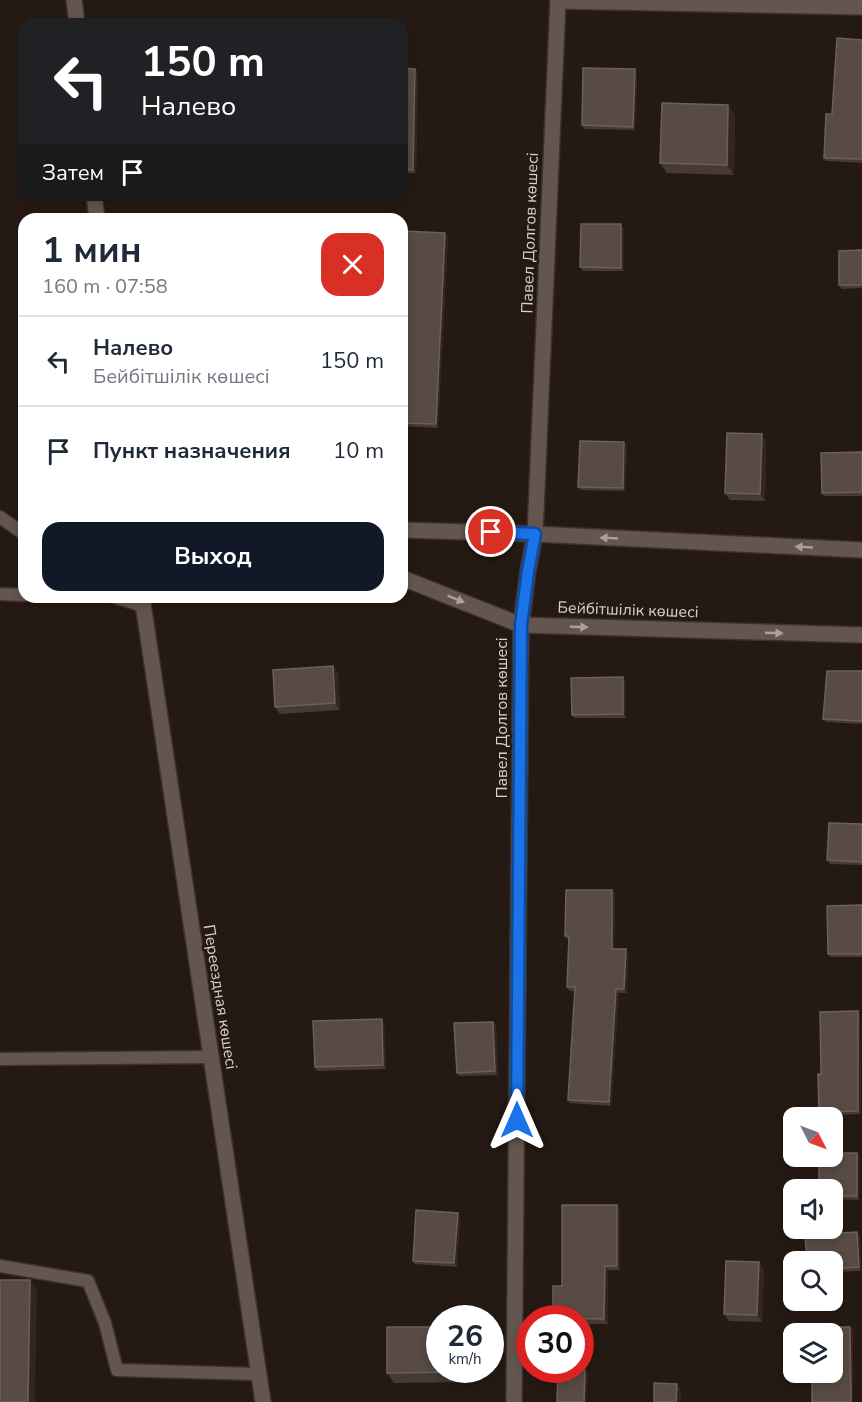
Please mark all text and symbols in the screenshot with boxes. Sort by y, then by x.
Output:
text: 150 m [141,34,265,91]
icon: left [42,42,120,120]
text: Налево [141,88,236,125]
street label: Павел Долгов көшесі [516,152,544,314]
icon: arrive [116,156,149,189]
text: Затем [42,158,104,188]
text: 1 мин [42,226,142,275]
button: close [321,233,384,296]
text: 160 m · 07:58 [42,273,168,300]
text: Налево [93,333,173,363]
icon: left [42,345,75,378]
text: 150 m [320,346,384,376]
text: Бейбітшілік көшесі [93,363,270,390]
icon: arrive [42,435,75,468]
text: Пункт назначения [93,436,291,466]
text: 10 m [333,436,384,466]
pin [465,506,516,557]
icon: arrive [474,515,507,548]
button: Выход [42,522,384,591]
one-way arrow [599,533,618,542]
one-way arrow [794,543,813,552]
one-way arrow [448,595,466,605]
street label: Бейбітшілік көшесі [557,597,699,623]
one-way arrow [570,622,589,632]
one-way arrow [765,628,784,637]
street label: Павел Долгов көшесі [491,637,513,799]
street label: Переездная көшесі [198,923,242,1071]
position arrow [485,1088,549,1152]
north arrow [783,1107,843,1167]
map controls [783,1107,843,1383]
button: sound [783,1179,843,1239]
button: search [783,1251,843,1311]
speed limit sign: 30 [516,1305,594,1383]
text: 26 [447,1316,483,1357]
button: layers [783,1323,843,1383]
text: km/h [448,1349,482,1369]

